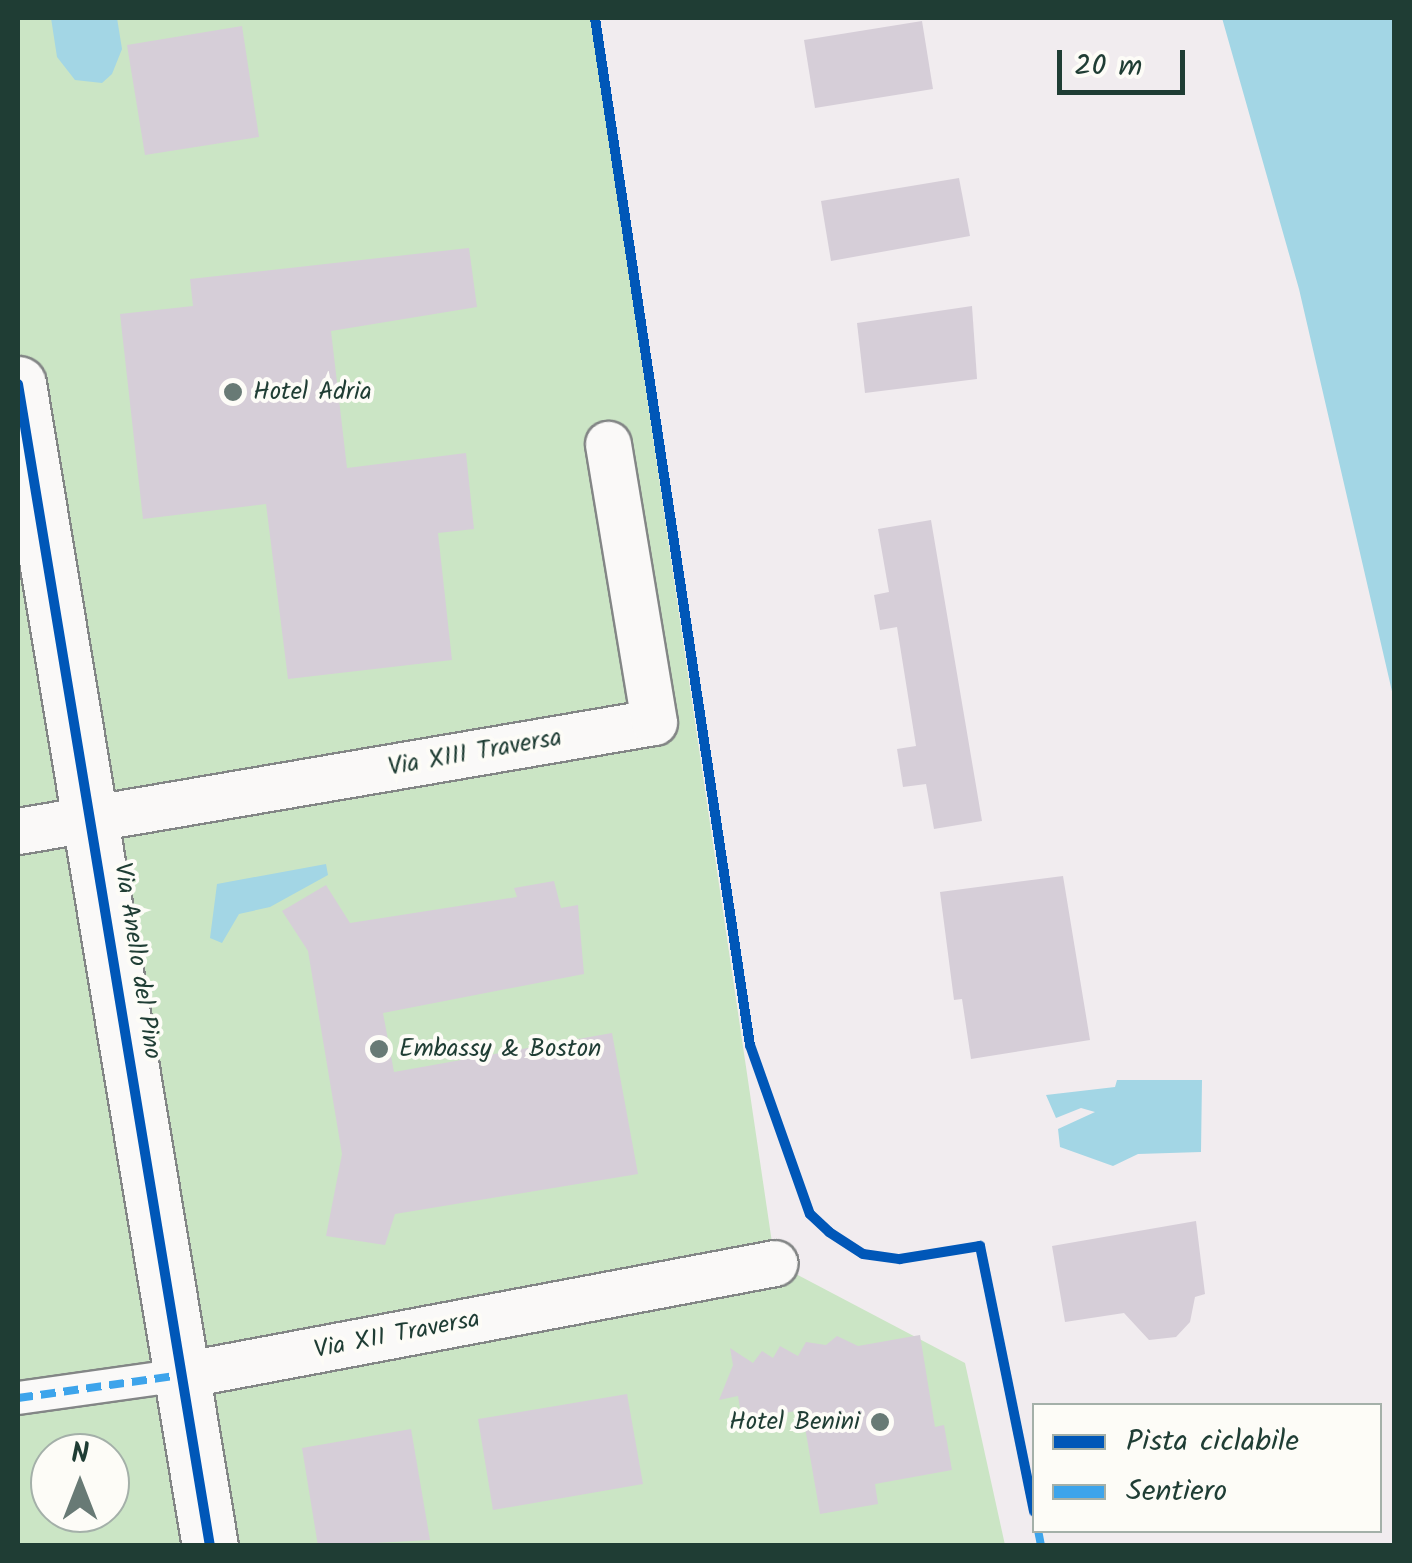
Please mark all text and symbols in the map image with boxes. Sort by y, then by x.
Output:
scale bar [1062,30,1190,92]
text: 20 m [1074,43,1142,91]
place label: Hotel Adria [253,377,372,407]
marker: Hotel Adria [222,381,244,403]
street label: Via XIII Traversa [386,723,564,783]
street label: Via Anello del Pino [107,861,167,1061]
place label: Embassy & Boston [399,1034,601,1064]
marker: Embassy & Boston [368,1038,390,1060]
street label: Via XII Traversa [312,1304,482,1366]
legend [1032,1403,1382,1533]
place label: Hotel Benini [729,1407,860,1437]
marker: Hotel Benini [869,1411,891,1433]
text: Pista ciclabile [1126,1418,1299,1466]
text: N [71,1432,89,1477]
north arrow [30,1433,130,1533]
text: Sentiero [1126,1468,1227,1516]

